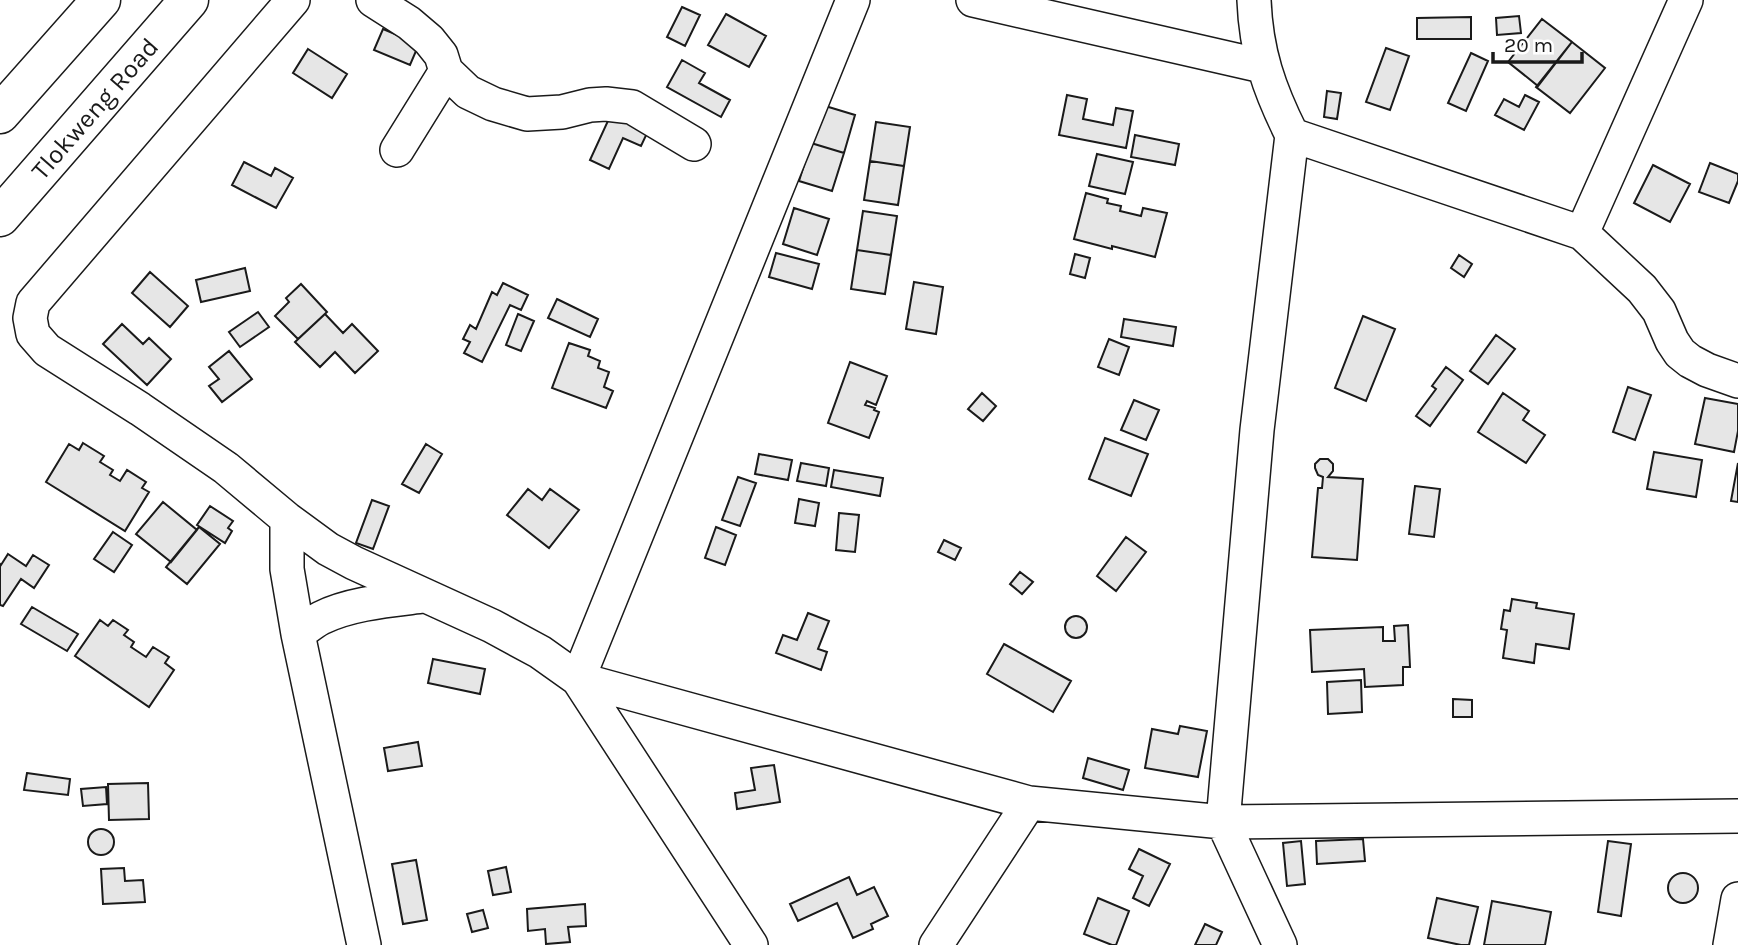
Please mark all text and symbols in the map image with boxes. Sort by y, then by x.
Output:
scale bar [1493,21,1582,65]
street label: Tlokweng Road [24,31,165,186]
text: 20 m [1504,33,1553,57]

